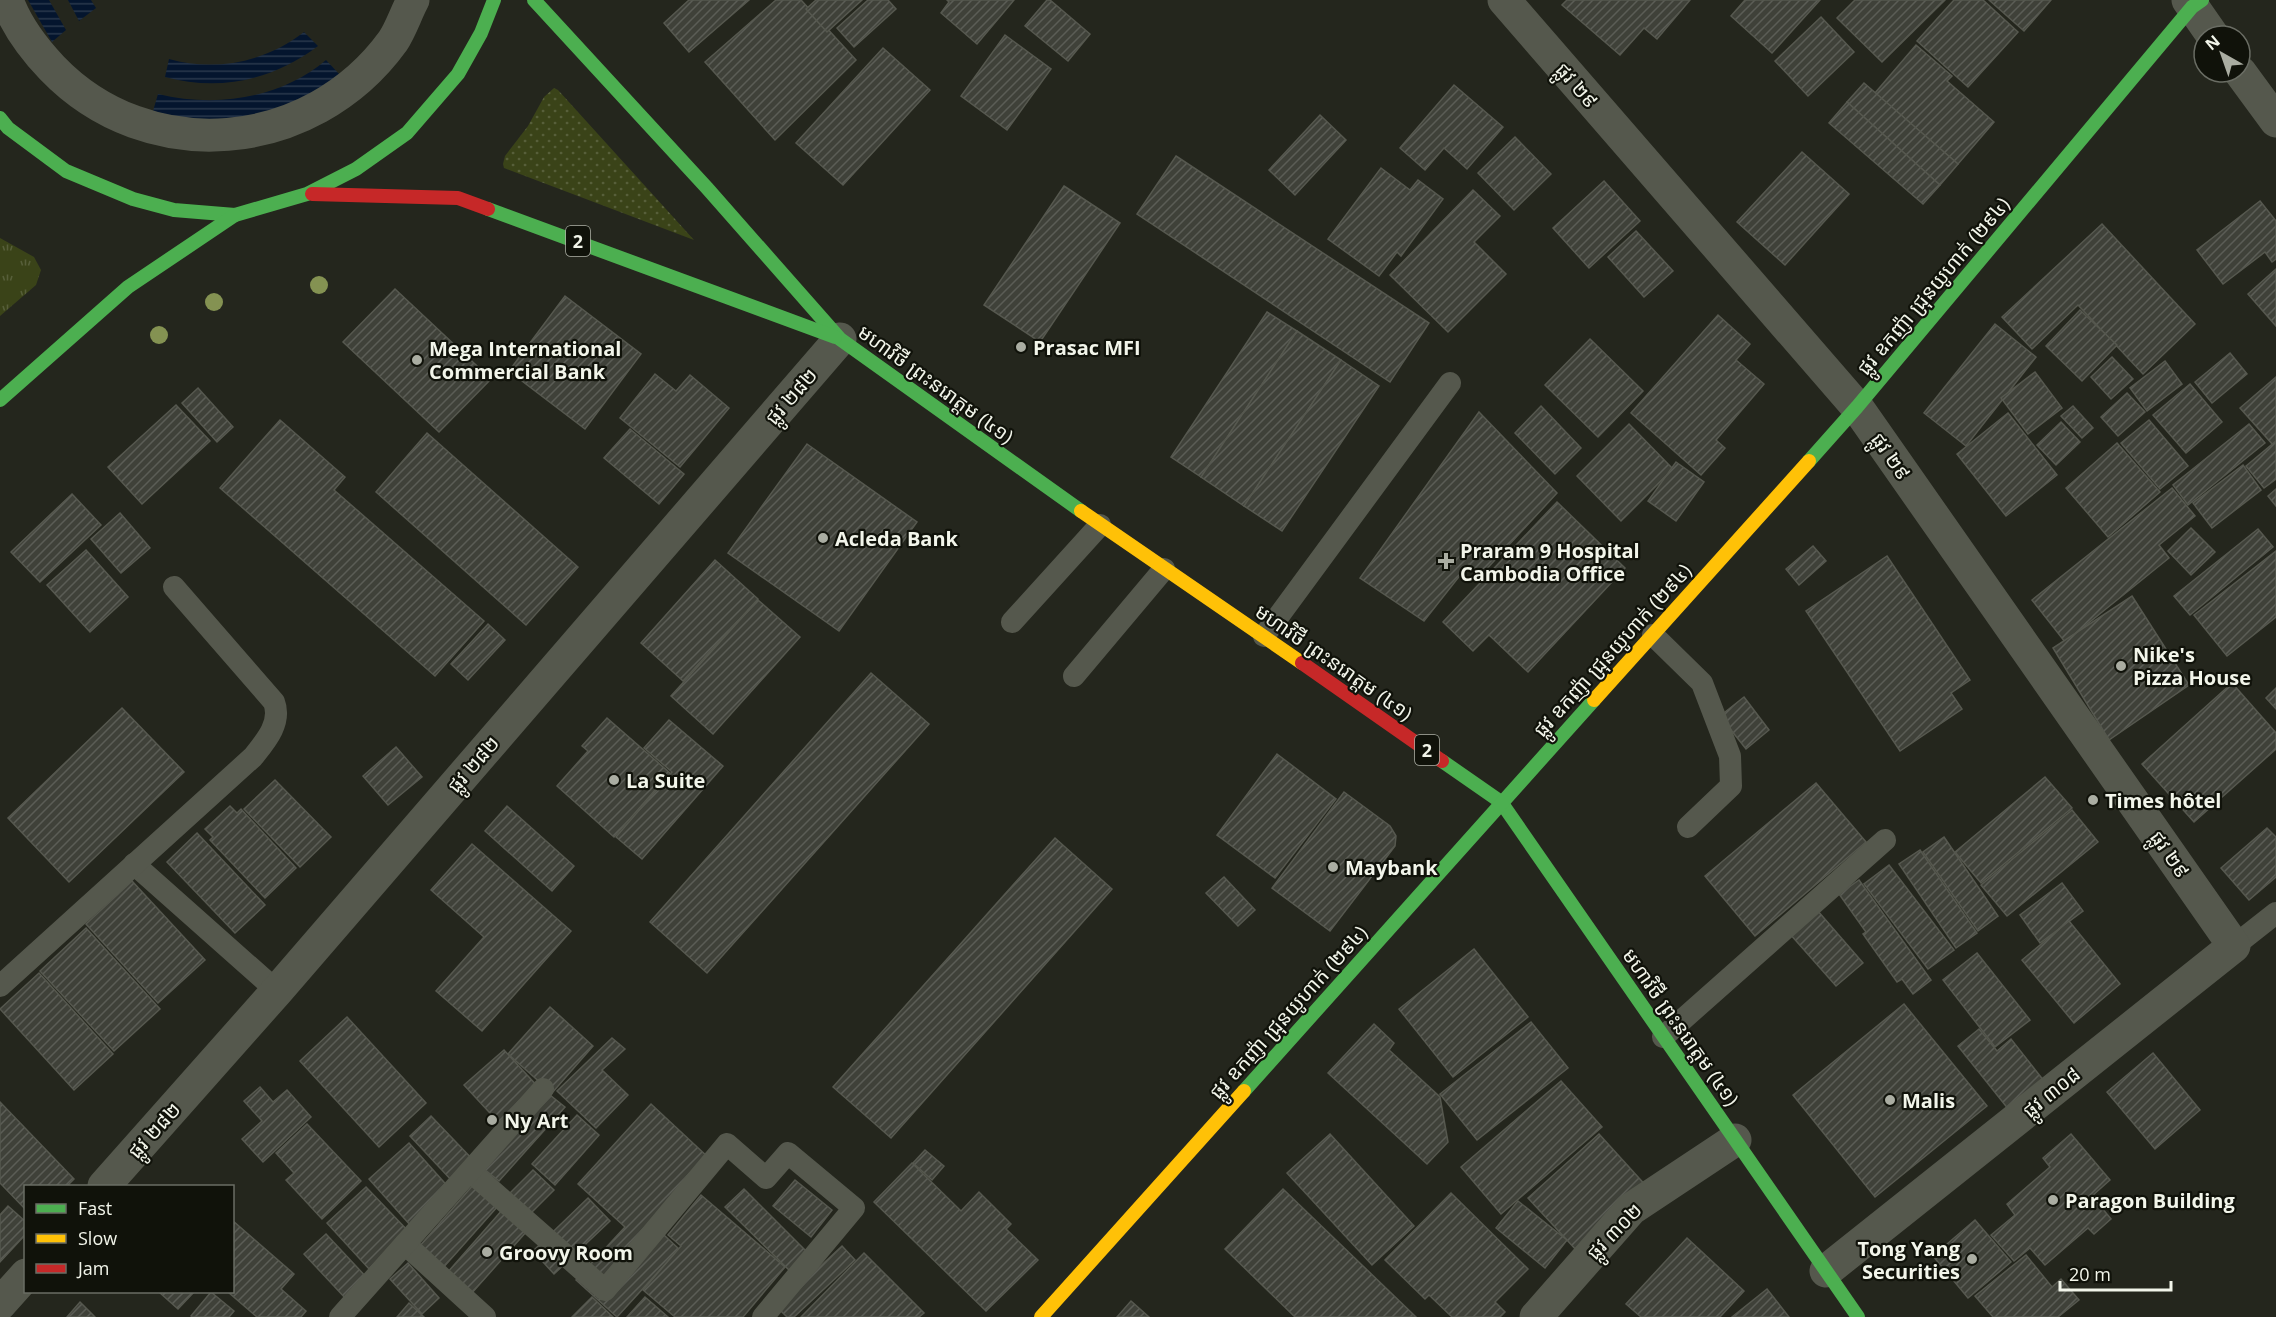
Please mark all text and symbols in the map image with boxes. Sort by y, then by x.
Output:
north arrow [2192,24,2252,84]
text: N [2200,30,2224,55]
street label: ផ្លូវ ២៩ [1545,56,1604,117]
street label: ផ្លូវ ឧកញ៉ា ជ្រុនយូហាក់ (២៩៤) [1851,191,2020,384]
road number: 2 [566,226,590,256]
street label: មហាវិថី ព្រះនរោត្តម (៤១) [853,318,1019,450]
place label: Prasac MFI [1033,334,1141,361]
place label: Mega International Commercial Bank [429,335,621,385]
marker: Prasac MFI [1014,340,1028,354]
marker: Mega International Commercial Bank [410,353,424,367]
street label: ផ្លូវ ២៨២ [759,362,828,434]
street label: ផ្លូវ ២៩ [1860,427,1917,489]
place label: Acleda Bank [835,525,959,552]
marker: Acleda Bank [816,531,830,545]
place label: Praram 9 Hospital Cambodia Office [1460,537,1640,587]
marker: Praram 9 Hospital Cambodia Office [1437,552,1455,570]
street label: ផ្លូវ ឧកញ៉ា ជ្រុនយូហាក់ (២៩៤) [1527,557,1702,746]
street label: មហាវិថី ព្រះនរោត្តម (៤១) [1250,598,1418,726]
place label: Nike's Pizza House [2133,641,2251,691]
marker: Nike's Pizza House [2114,659,2128,673]
street label: ផ្លូវ ២៨២ [441,730,510,802]
road number: 2 [1415,735,1439,765]
place label: La Suite [626,767,705,794]
marker: La Suite [607,773,621,787]
place label: Times hôtel [2105,787,2221,814]
marker: Times hôtel [2086,793,2100,807]
street label: ផ្លូវ ២៩ [2139,825,2196,887]
place label: Maybank [1345,854,1438,881]
marker: Maybank [1326,860,1340,874]
street label: ផ្លូវ ឧកញ៉ា ជ្រុនយូហាក់ (២៩៤) [1203,919,1378,1108]
street label: មហាវិថី ព្រះនរោត្តម (៤១) [1617,943,1745,1111]
street label: ផ្លូវ ៣០៨ [2016,1060,2089,1128]
place label: Malis [1902,1087,1955,1114]
marker: Malis [1883,1093,1897,1107]
street label: ផ្លូវ ២៨២ [121,1096,191,1168]
place label: Ny Art [504,1107,569,1134]
marker: Ny Art [485,1113,499,1127]
legend [24,1185,234,1293]
place label: Paragon Building [2065,1187,2236,1214]
marker: Paragon Building [2046,1193,2060,1207]
text: Fast [78,1196,112,1220]
street label: ផ្លូវ ៣០២ [1580,1197,1652,1269]
text: Slow [78,1226,117,1250]
place label: Tong Yang Securities [1857,1235,1961,1285]
place label: Groovy Room [499,1239,633,1266]
marker: Groovy Room [480,1245,494,1259]
marker: Tong Yang Securities [1965,1252,1979,1266]
scale bar [2060,1254,2171,1292]
text: Jam [76,1256,110,1280]
text: 20 m [2069,1262,2111,1286]

